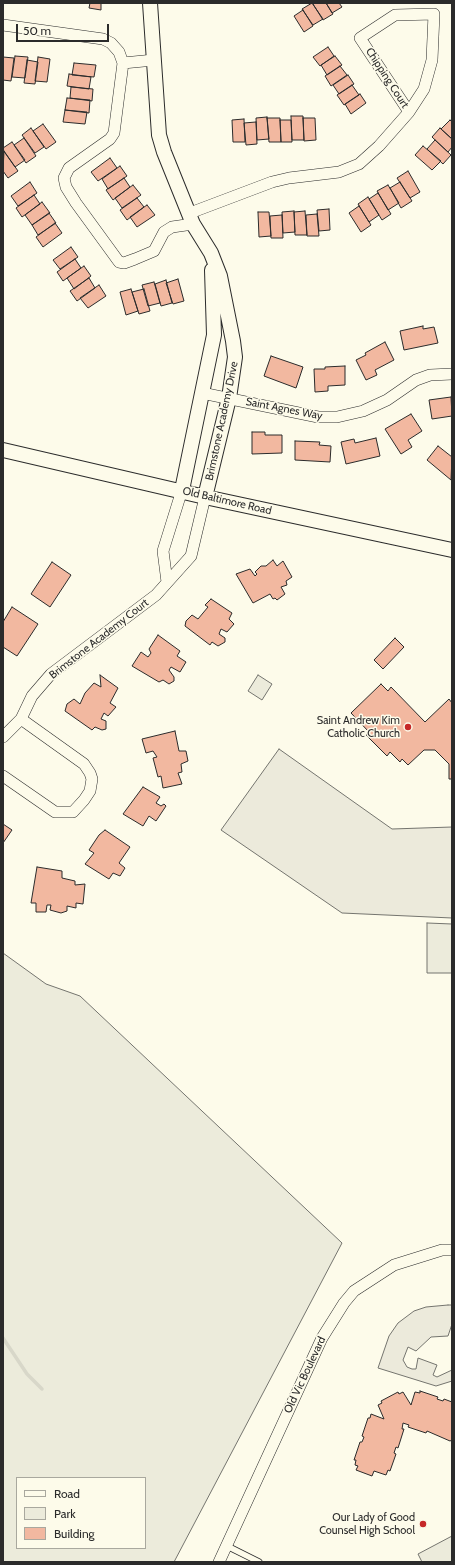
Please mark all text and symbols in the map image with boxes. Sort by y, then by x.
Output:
scale bar [18,16,111,42]
text: 50 m [23,23,51,38]
street label: Chipping Court [363,45,411,111]
street label: Brimstone Academy Drive [203,360,241,482]
street label: Saint Agnes Way [245,395,323,423]
street label: Old Baltimore Road [181,484,273,518]
street label: Brimstone Academy Court [47,596,151,682]
place label: Saint Andrew Kim Catholic Church [317,714,400,740]
marker: Saint Andrew Kim Catholic Church [403,722,413,732]
street label: Old Vic Boulevard [281,1335,329,1415]
legend [16,1477,146,1549]
text: Road [54,1486,80,1501]
text: Park [54,1506,76,1521]
place label: Our Lady of Good Counsel High School [319,1511,415,1537]
marker: Our Lady of Good Counsel High School [418,1519,428,1529]
text: Building [54,1526,95,1541]

